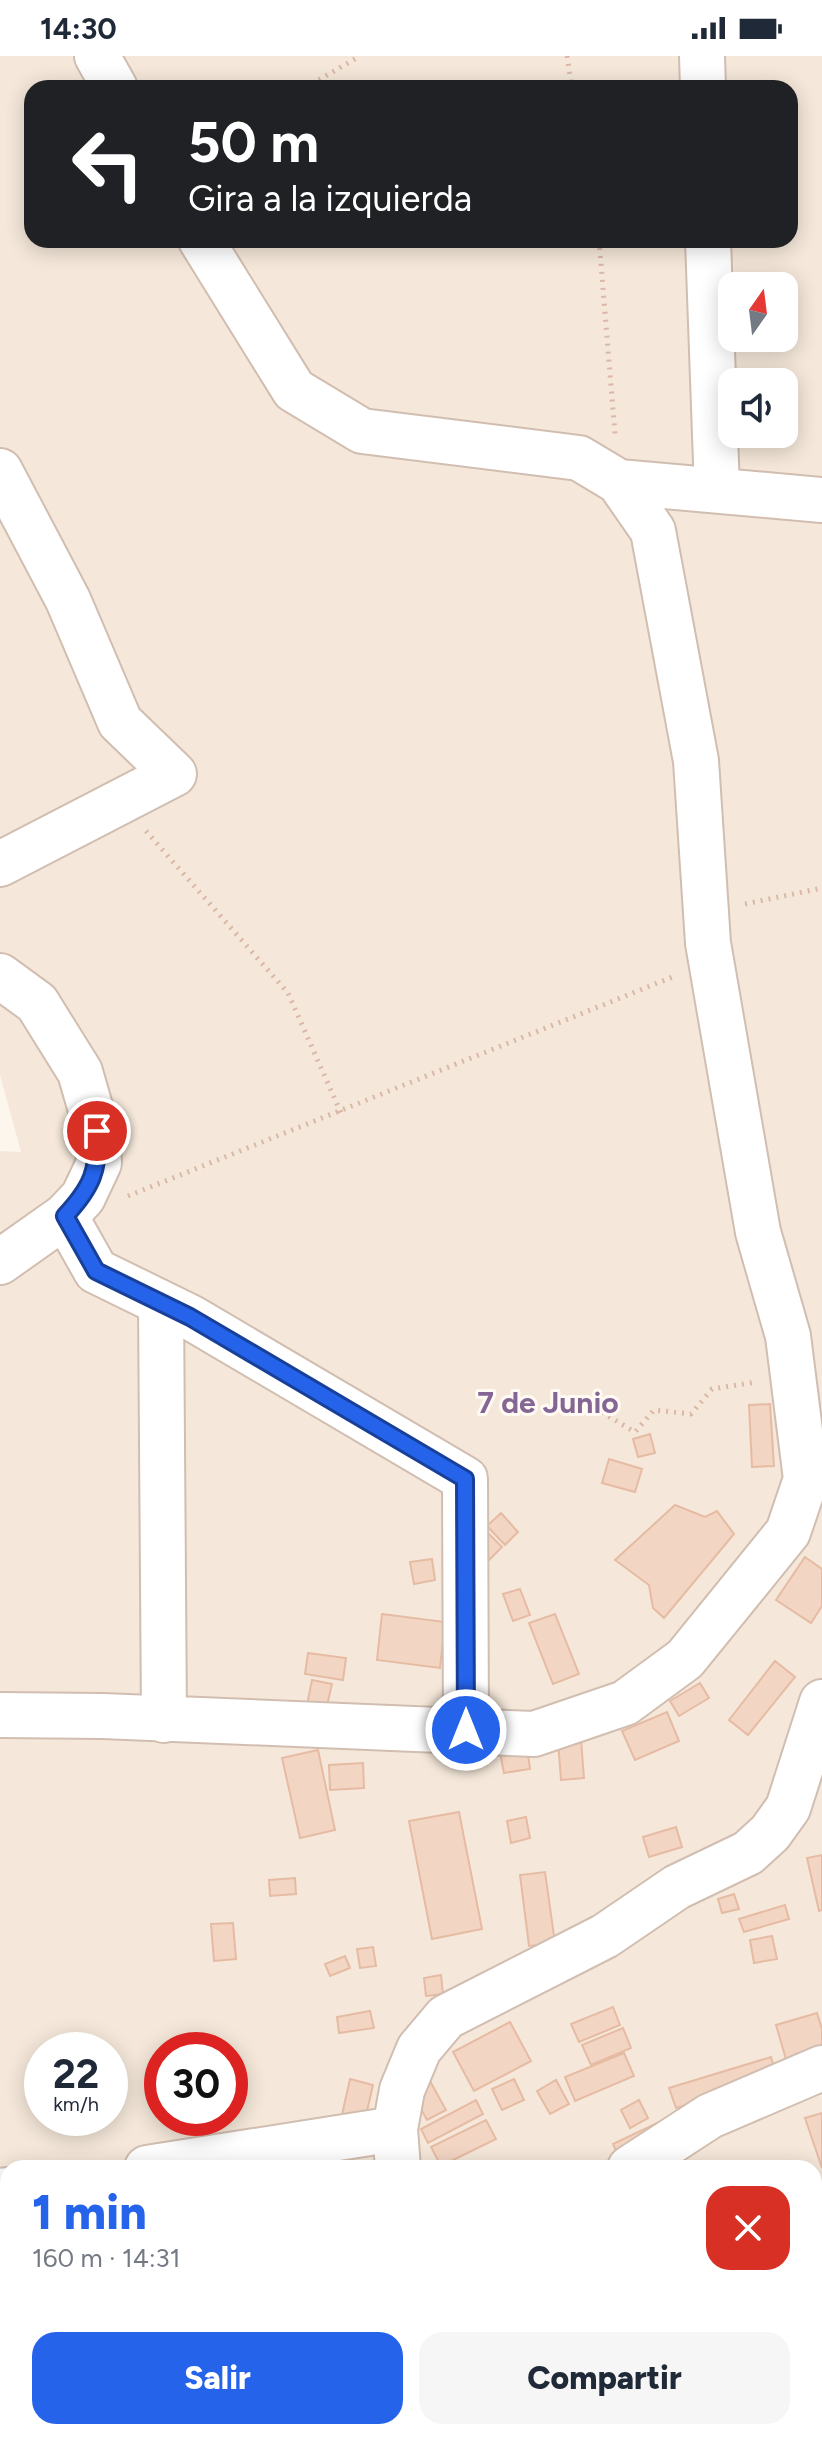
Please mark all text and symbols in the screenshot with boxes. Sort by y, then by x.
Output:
text: 14:30 [40,10,117,47]
text: 50 m [188,109,319,176]
icon: left [56,112,160,216]
text: Gira a la izquierda [188,177,472,220]
north arrow [718,272,798,352]
map controls [718,272,798,448]
button: sound [718,368,798,448]
pin [63,1097,131,1165]
icon: arrive [75,1109,119,1153]
district label: 7 de Junio [477,1384,619,1421]
position arrow [424,1688,508,1772]
speed limit sign: 30 [144,2032,248,2136]
text: 22 [53,2050,99,2098]
text: km/h [53,2092,99,2116]
text: 1 min [32,2183,147,2241]
button: close [706,2186,790,2270]
text: 160 m · 14:31 [32,2242,180,2274]
button: Salir [32,2332,403,2424]
button: Compartir [419,2332,790,2424]

